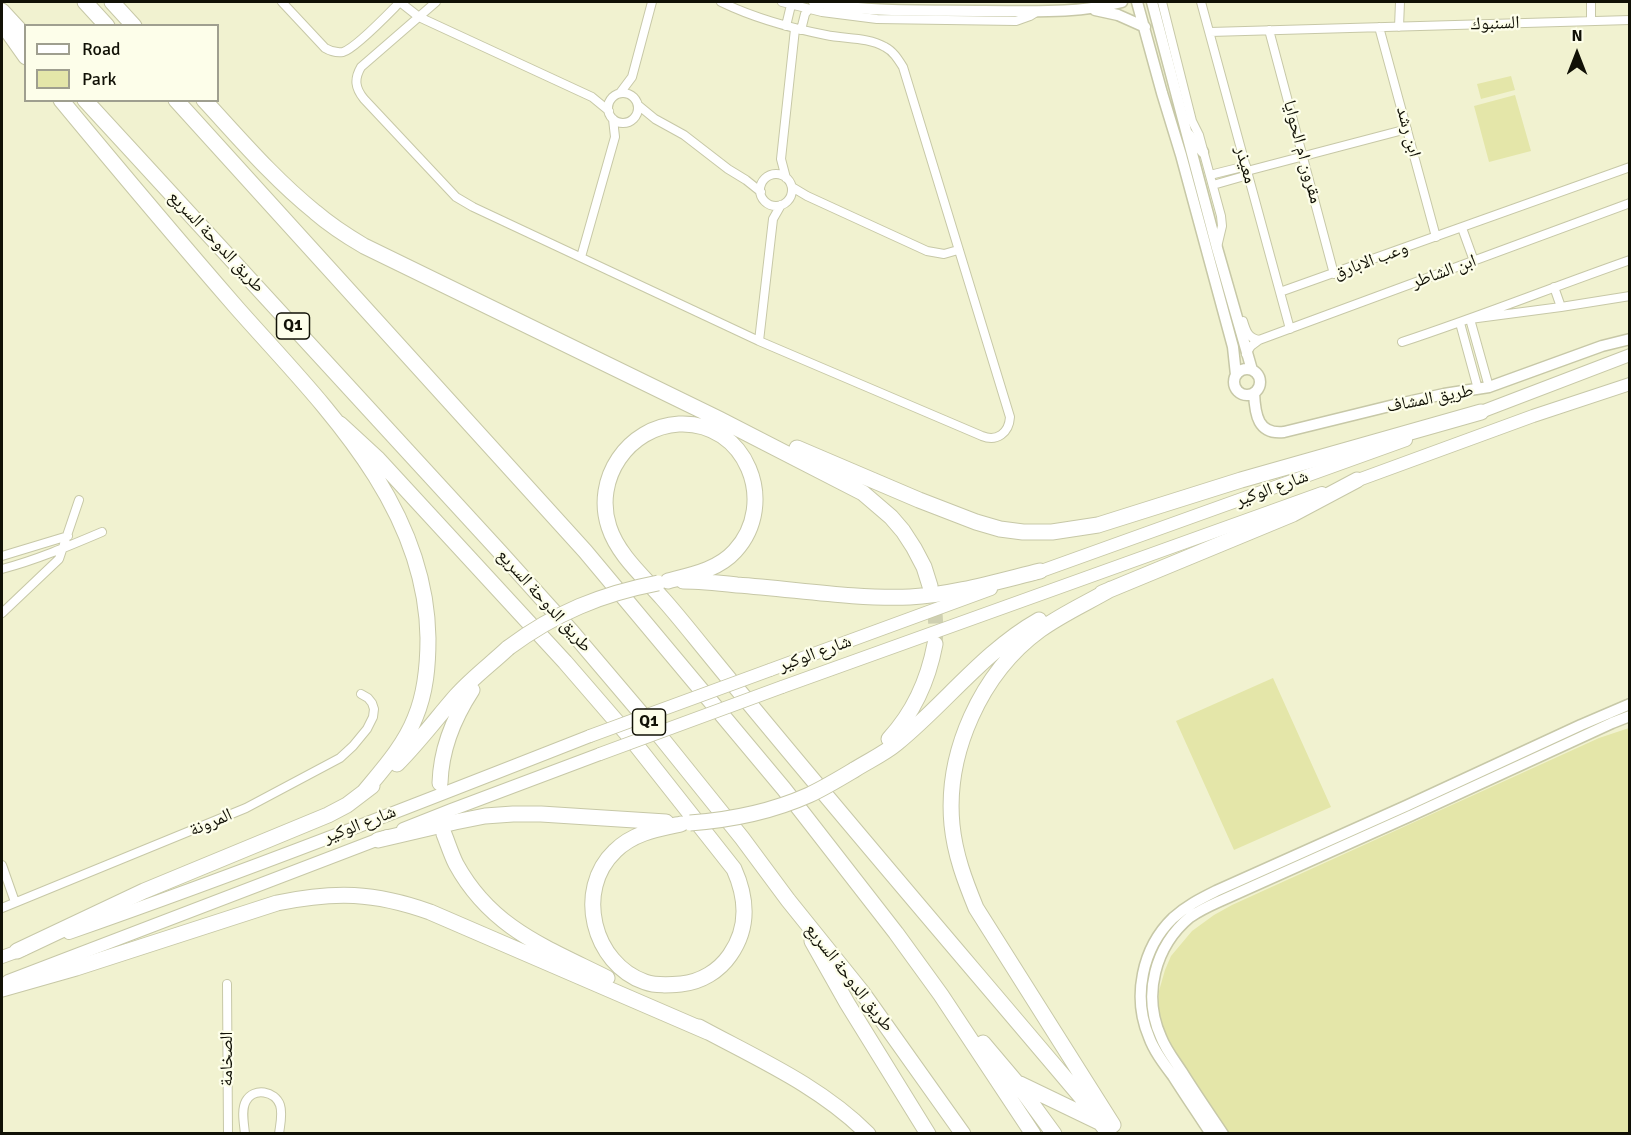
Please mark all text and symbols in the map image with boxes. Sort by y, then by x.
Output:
street label: السنبوك [1470,12,1520,36]
legend [24,24,219,102]
north arrow [1547,24,1607,84]
text: N [1571,26,1583,46]
text: Road [82,38,121,60]
text: Park [82,68,117,90]
street label: مقرون ام الحوايا [1278,98,1326,206]
street label: ابن رشد [1391,105,1425,159]
street label: معيذر [1230,144,1260,186]
street label: طريق الدوحة السريع [163,187,269,297]
street label: وعب الابارق [1331,238,1411,284]
street label: ابن الشاطر [1409,250,1479,294]
road number: Q1 [276,313,310,339]
street label: طريق المشاف [1385,380,1475,418]
street label: شارع الوكير [1233,466,1311,512]
street label: طريق الدوحة السريع [492,545,596,657]
street label: شارع الوكير [776,631,854,677]
road number: Q1 [632,709,666,735]
street label: شارع الوكير [321,801,399,849]
street label: المرونة [186,804,236,842]
street label: طريق الدوحة السريع [800,920,898,1036]
street label: الصخامة [216,1032,238,1086]

